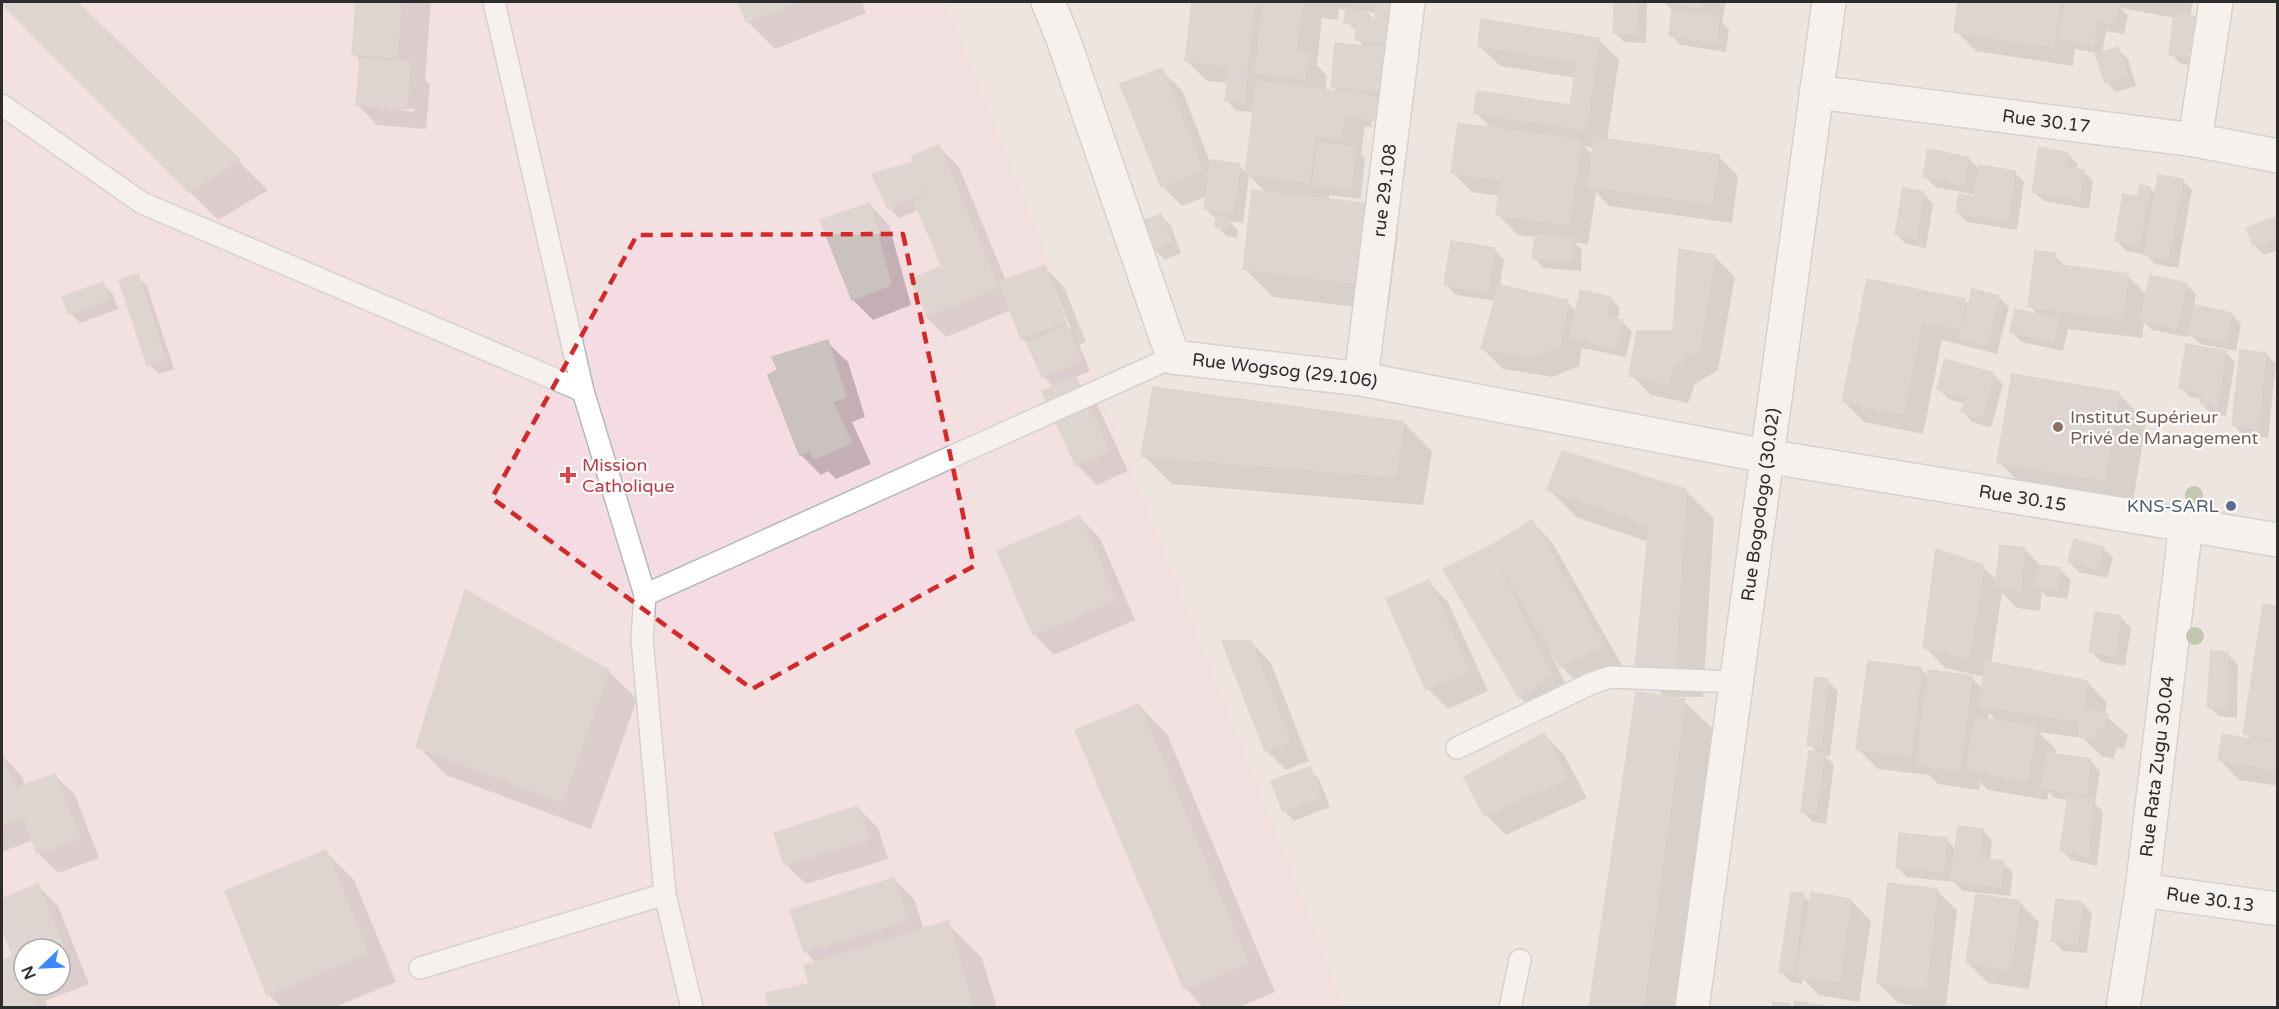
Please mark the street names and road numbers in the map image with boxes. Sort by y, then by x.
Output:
street label: Rue 30.17 [2001,105,2092,138]
street label: rue 29.108 [1368,142,1401,238]
street label: Rue Wogsog (29.106) [1191,348,1379,393]
street label: Rue Bogodogo (30.02) [1737,407,1785,603]
street label: Rue 30.15 [1977,480,2068,516]
street label: Rue Rata Zugu 30.04 [2135,674,2179,858]
street label: Rue 30.13 [2165,883,2256,917]

